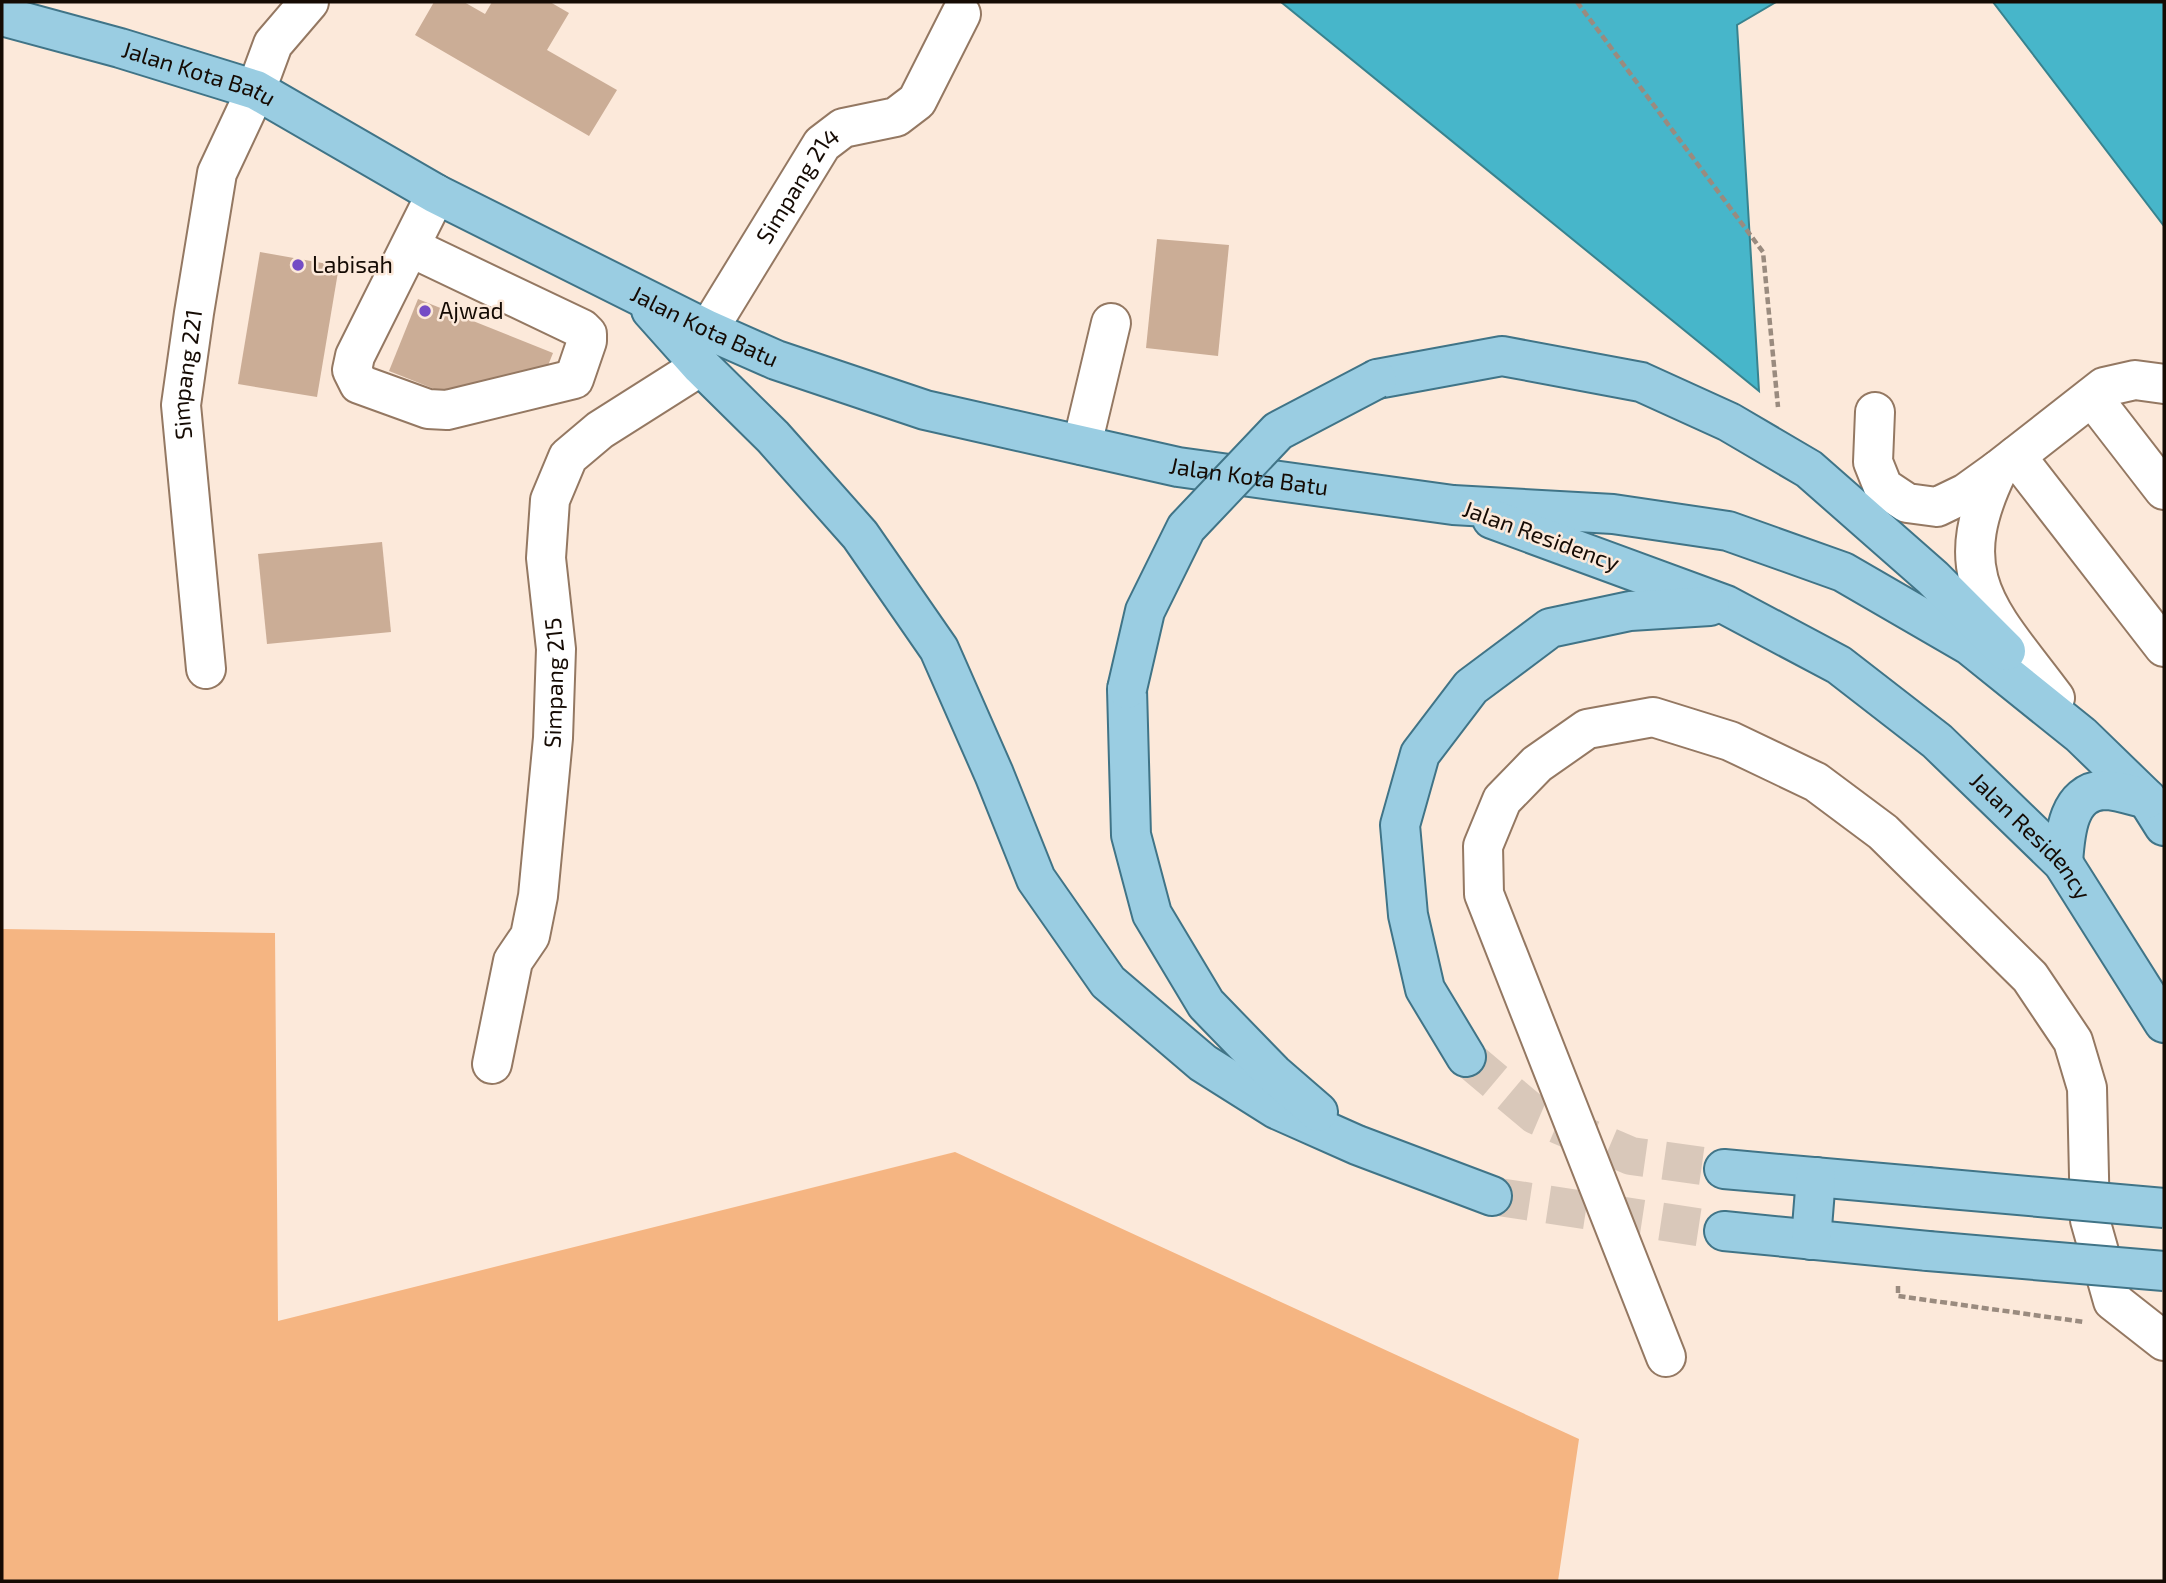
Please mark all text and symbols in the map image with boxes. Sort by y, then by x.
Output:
street label: Jalan Kota Batu [119,34,281,112]
street label: Simpang 214 [749,121,844,248]
place label: Labisah [312,250,393,278]
marker: Labisah [290,257,306,273]
street label: Jalan Kota Batu [626,279,783,372]
place label: Ajwad [439,296,504,324]
marker: Ajwad [417,303,433,319]
street label: Simpang 221 [166,307,207,441]
street label: Jalan Kota Batu [1167,450,1330,501]
street label: Jalan Residency [1459,494,1623,576]
street label: Simpang 215 [537,616,569,749]
street label: Jalan Residency [1965,766,2097,904]

